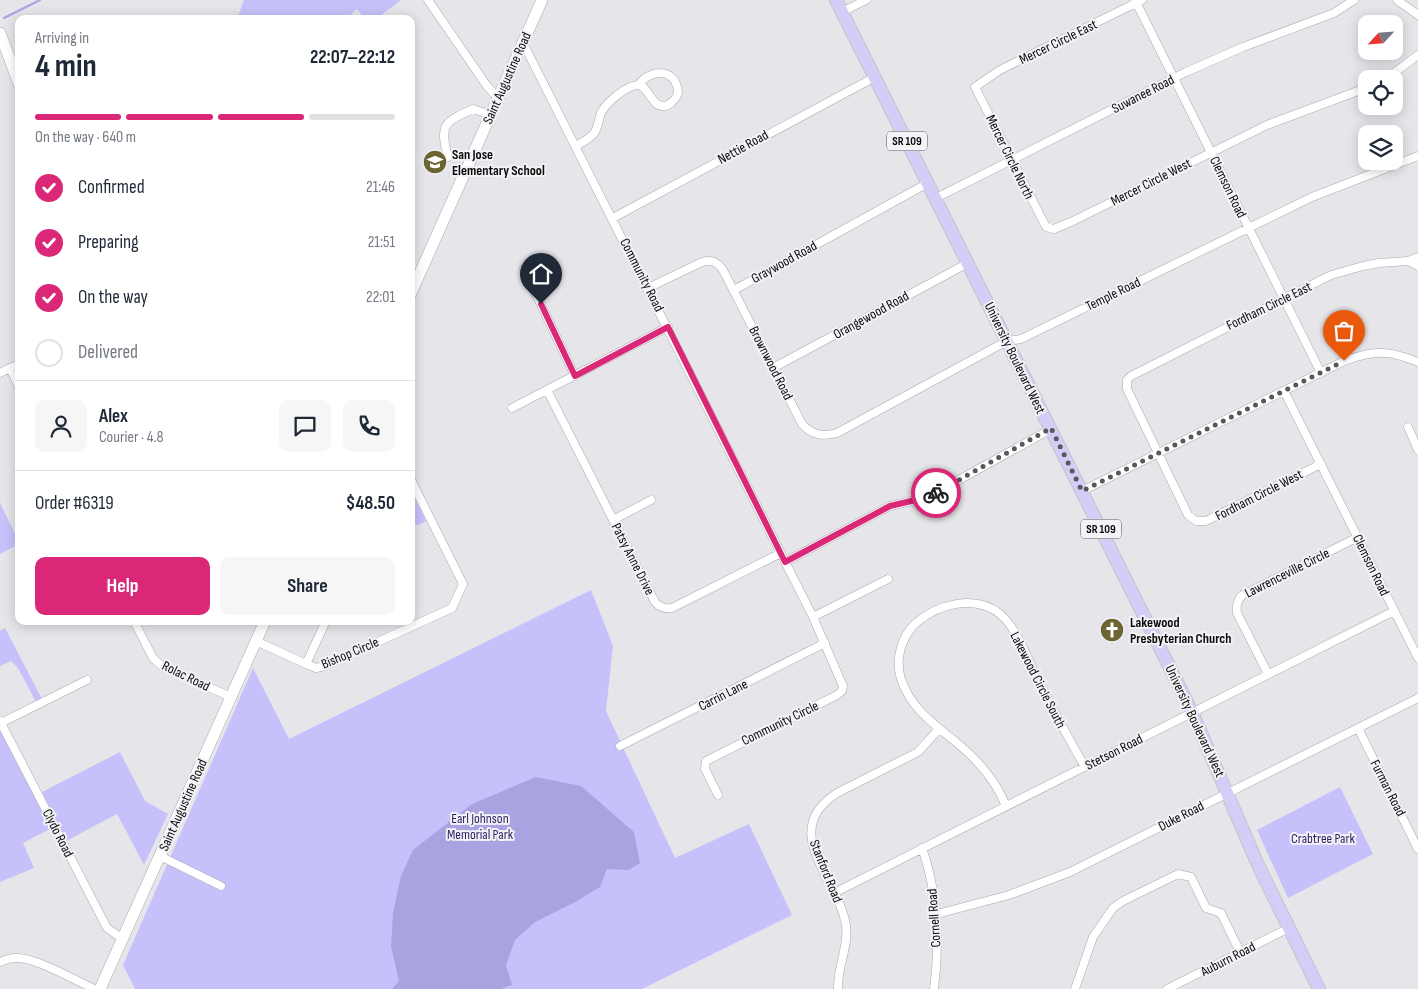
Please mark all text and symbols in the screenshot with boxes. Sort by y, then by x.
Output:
north arrow [1358,15,1402,60]
map controls [1358,15,1403,170]
street label: Mercer Circle East [1016,16,1100,68]
text: Arriving in [35,29,89,48]
street label: Saint Augustine Road [479,29,535,127]
text: 22:07–22:12 [310,46,395,69]
text: 4 min [35,47,97,86]
button: locate [1358,70,1403,115]
street label: Suwanee Road [1109,71,1177,117]
street label: Mercer Circle North [982,112,1038,202]
button: layers [1358,125,1403,170]
street label: Nettie Road [715,126,771,168]
text: On the way · 640 m [35,128,136,147]
road number: SR 109 [887,132,927,150]
place label: San Jose Elementary School [452,146,545,179]
school or university icon: San Jose Elementary School [422,149,448,175]
street label: Clemson Road [1206,153,1250,221]
street label: Mercer Circle West [1108,154,1194,210]
icon: check [35,174,63,202]
text: Confirmed [78,176,145,199]
text: 21:46 [366,178,395,197]
icon: check [35,229,63,257]
text: Preparing [78,231,139,254]
text: 21:51 [368,233,395,252]
street label: Community Road [616,235,668,315]
street label: Graywood Road [748,237,820,287]
pin [520,253,562,304]
icon: home [527,260,555,288]
street label: Temple Road [1083,273,1143,315]
street label: Fordham Circle East [1224,278,1314,334]
icon: check [35,284,63,312]
text: On the way [78,286,148,309]
street label: Orangewood Road [830,287,912,343]
text: 22:01 [366,288,395,307]
street label: University Boulevard West [981,299,1049,417]
pin [1323,310,1365,361]
icon: bag [1330,317,1358,345]
street label: Brownwood Road [745,323,797,403]
text: Delivered [78,341,138,364]
button: person [35,400,87,452]
button: chat [279,400,331,452]
button: phone [343,400,395,452]
text: Alex [99,405,128,428]
text: Courier · 4.8 [99,428,163,447]
street label: Fordham Circle West [1212,466,1306,524]
courier [911,468,961,518]
icon: bike [922,479,950,507]
text: Order #6319 [35,492,114,515]
text: $48.50 [346,492,395,515]
street label: Patsy Anne Drive [608,520,658,598]
road number: SR 109 [1081,520,1121,538]
street label: Clemson Road [1349,531,1393,599]
street label: Lawrenceville Circle [1242,544,1332,602]
button: Help [35,557,210,615]
button: Share [220,557,395,615]
place label: Lakewood Presbyterian Church [1130,614,1231,647]
church icon: Lakewood Presbyterian Church [1099,617,1125,643]
street label: Lakewood Circle South [1006,629,1070,731]
street label: Bishop Circle [319,633,381,673]
street label: Rolac Road [159,657,213,695]
street label: University Boulevard West [1161,662,1229,780]
street label: Carrin Lane [696,675,750,715]
street label: Community Circle [739,697,821,749]
street label: Stetson Road [1082,730,1146,774]
street label: Saint Augustine Road [155,756,211,854]
street label: Furman Road [1367,757,1410,819]
street label: Duke Road [1155,797,1207,835]
street label: Clydo Road [39,806,77,860]
park label: Earl Johnson Memorial Park [447,810,514,843]
park label: Crabtree Park [1291,830,1356,847]
street label: Stanford Road [806,837,846,905]
street label: Cornell Road [923,888,945,948]
street label: Auburn Road [1197,938,1258,980]

